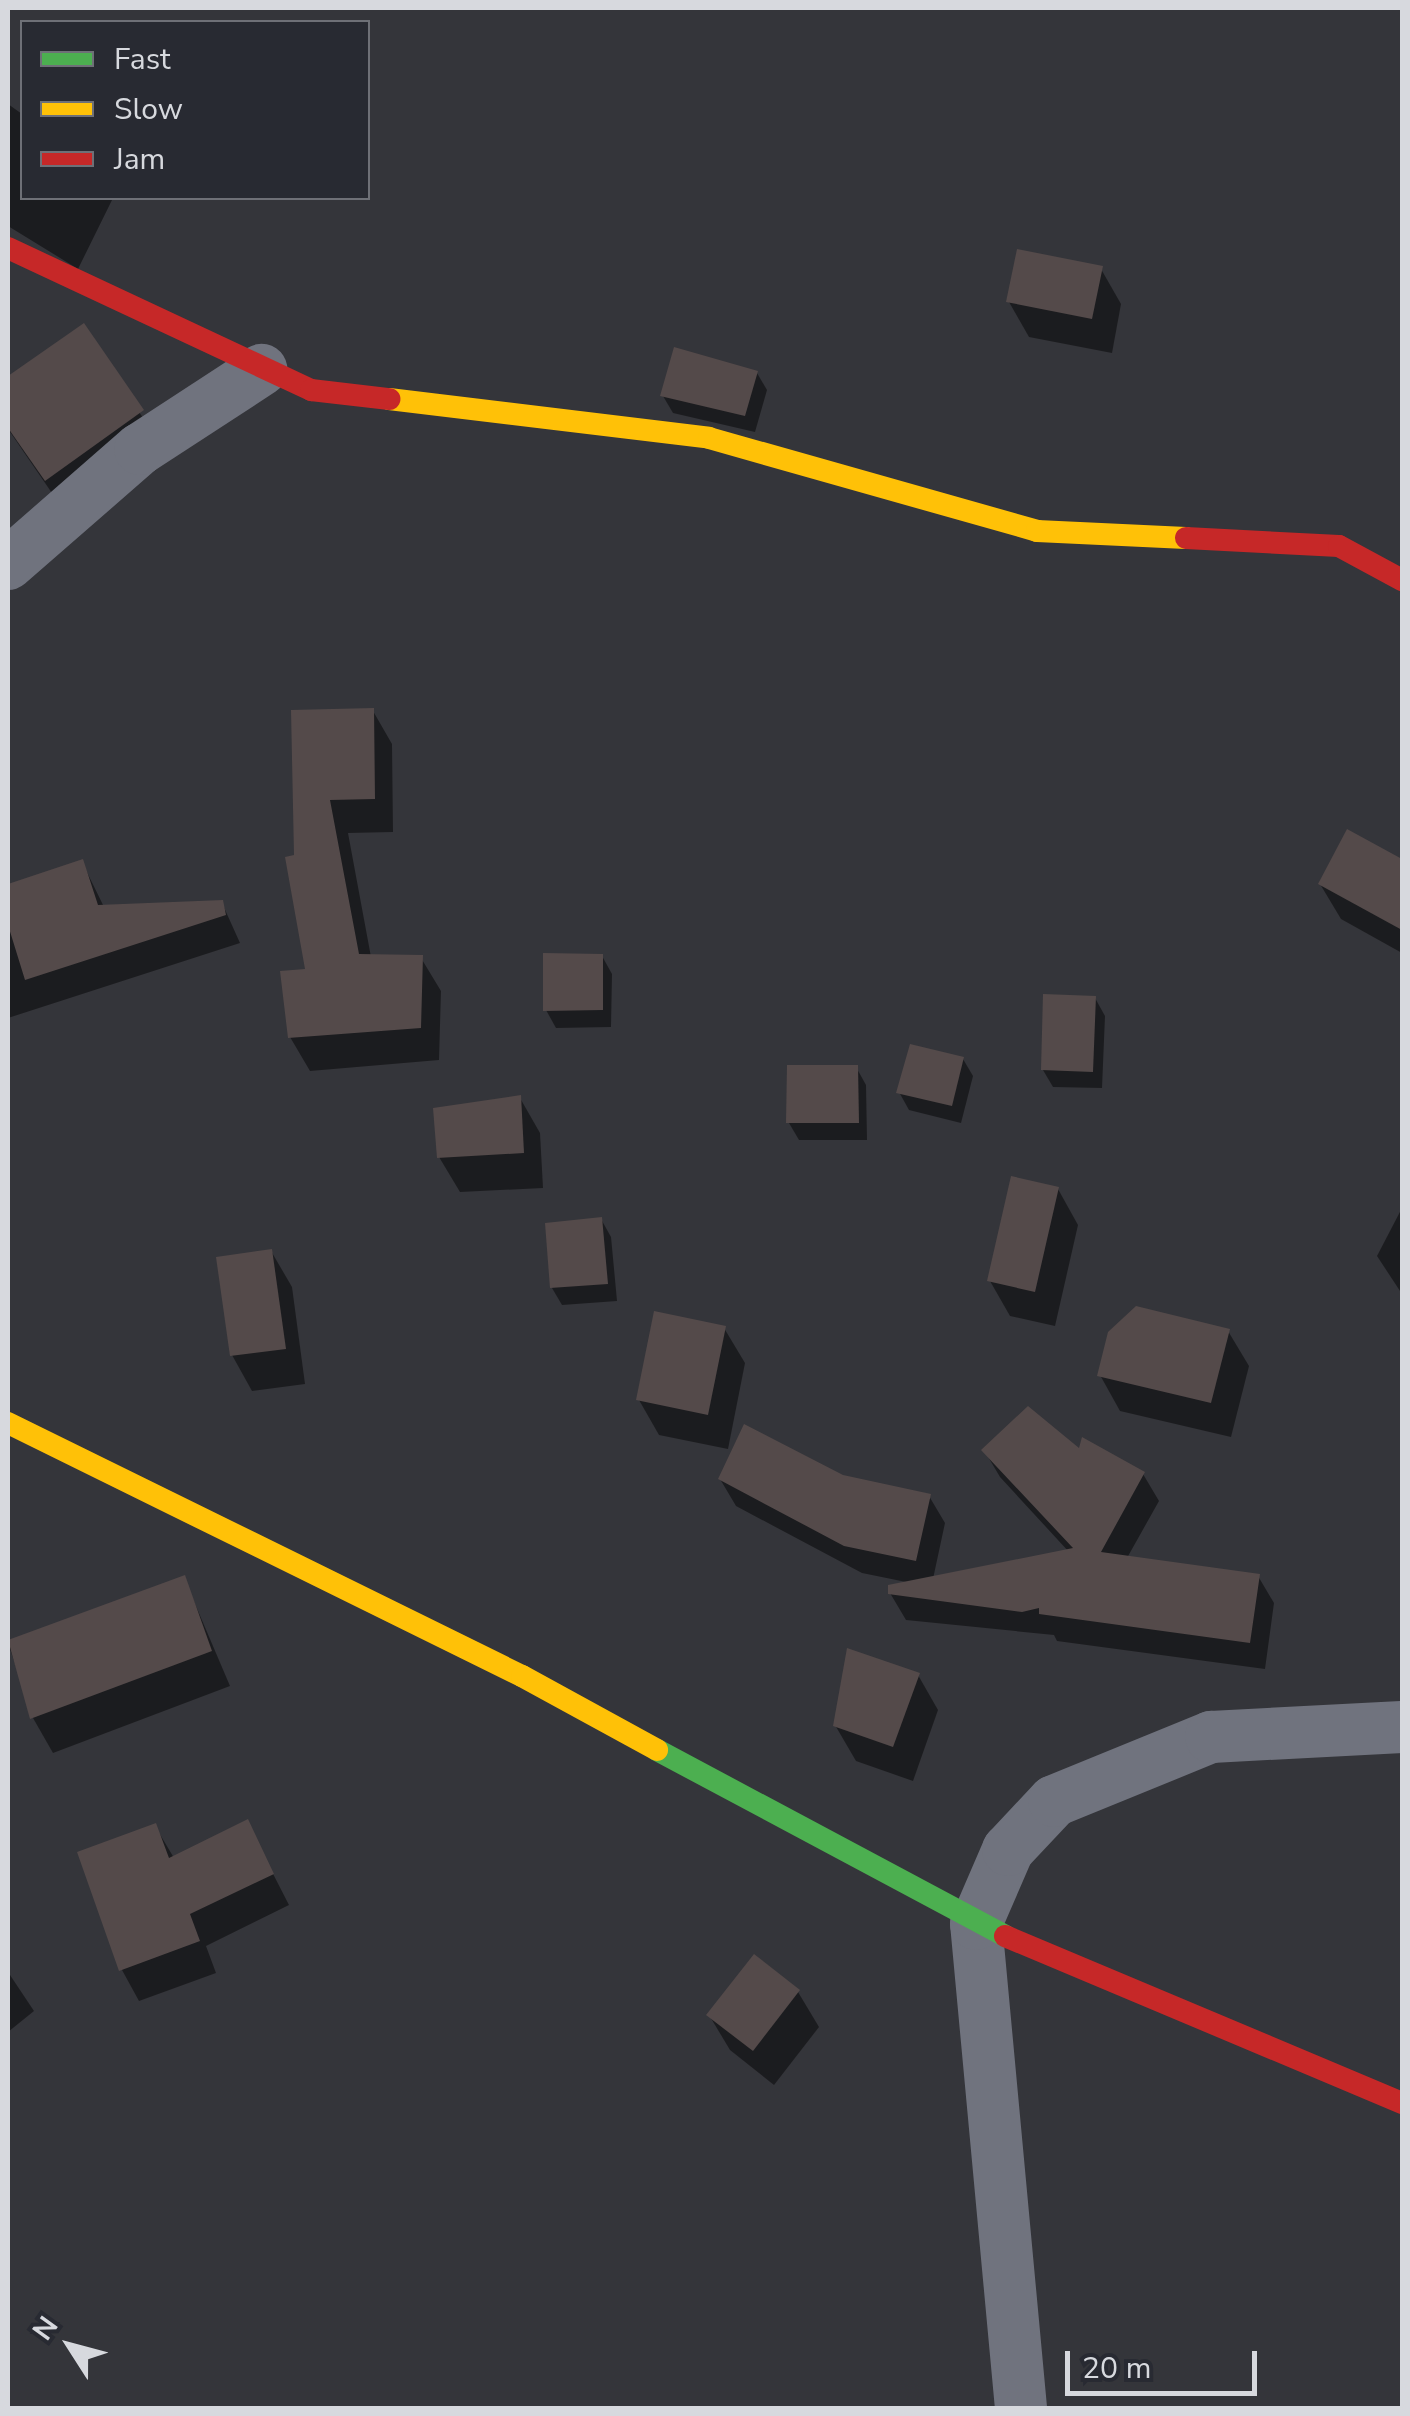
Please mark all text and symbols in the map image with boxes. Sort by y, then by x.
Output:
legend [20,20,370,200]
text: Fast [114,39,171,80]
text: Slow [114,89,183,130]
text: Jam [114,139,165,180]
north arrow [20,2296,120,2396]
text: N [24,2309,67,2348]
scale bar [1070,2331,1262,2393]
text: 20 m [1082,2348,1151,2389]

